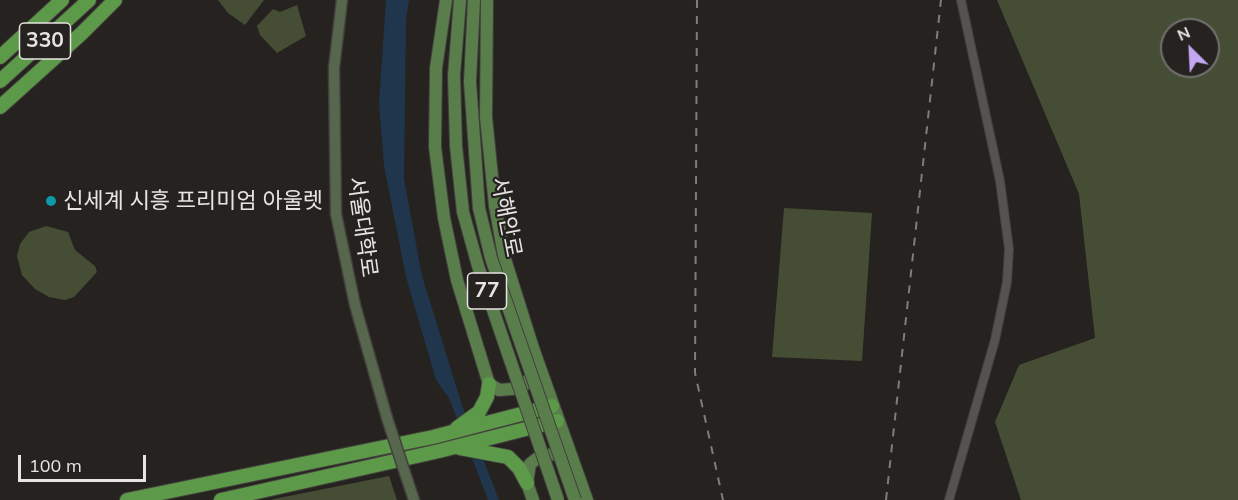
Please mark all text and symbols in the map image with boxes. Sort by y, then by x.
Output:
north arrow [1160,18,1220,78]
text: N [1174,22,1193,45]
road number: 330 [20,23,70,59]
street label: 서울대학로 [342,175,382,279]
street label: 서해안로 [485,175,527,259]
place label: 신세계 시흥 프리미엄 아울렛 [63,188,323,214]
marker: 신세계 시흥 프리미엄 아울렛 [44,194,58,208]
road number: 77 [468,273,506,309]
scale bar [21,443,148,481]
text: 100 m [29,454,82,477]

